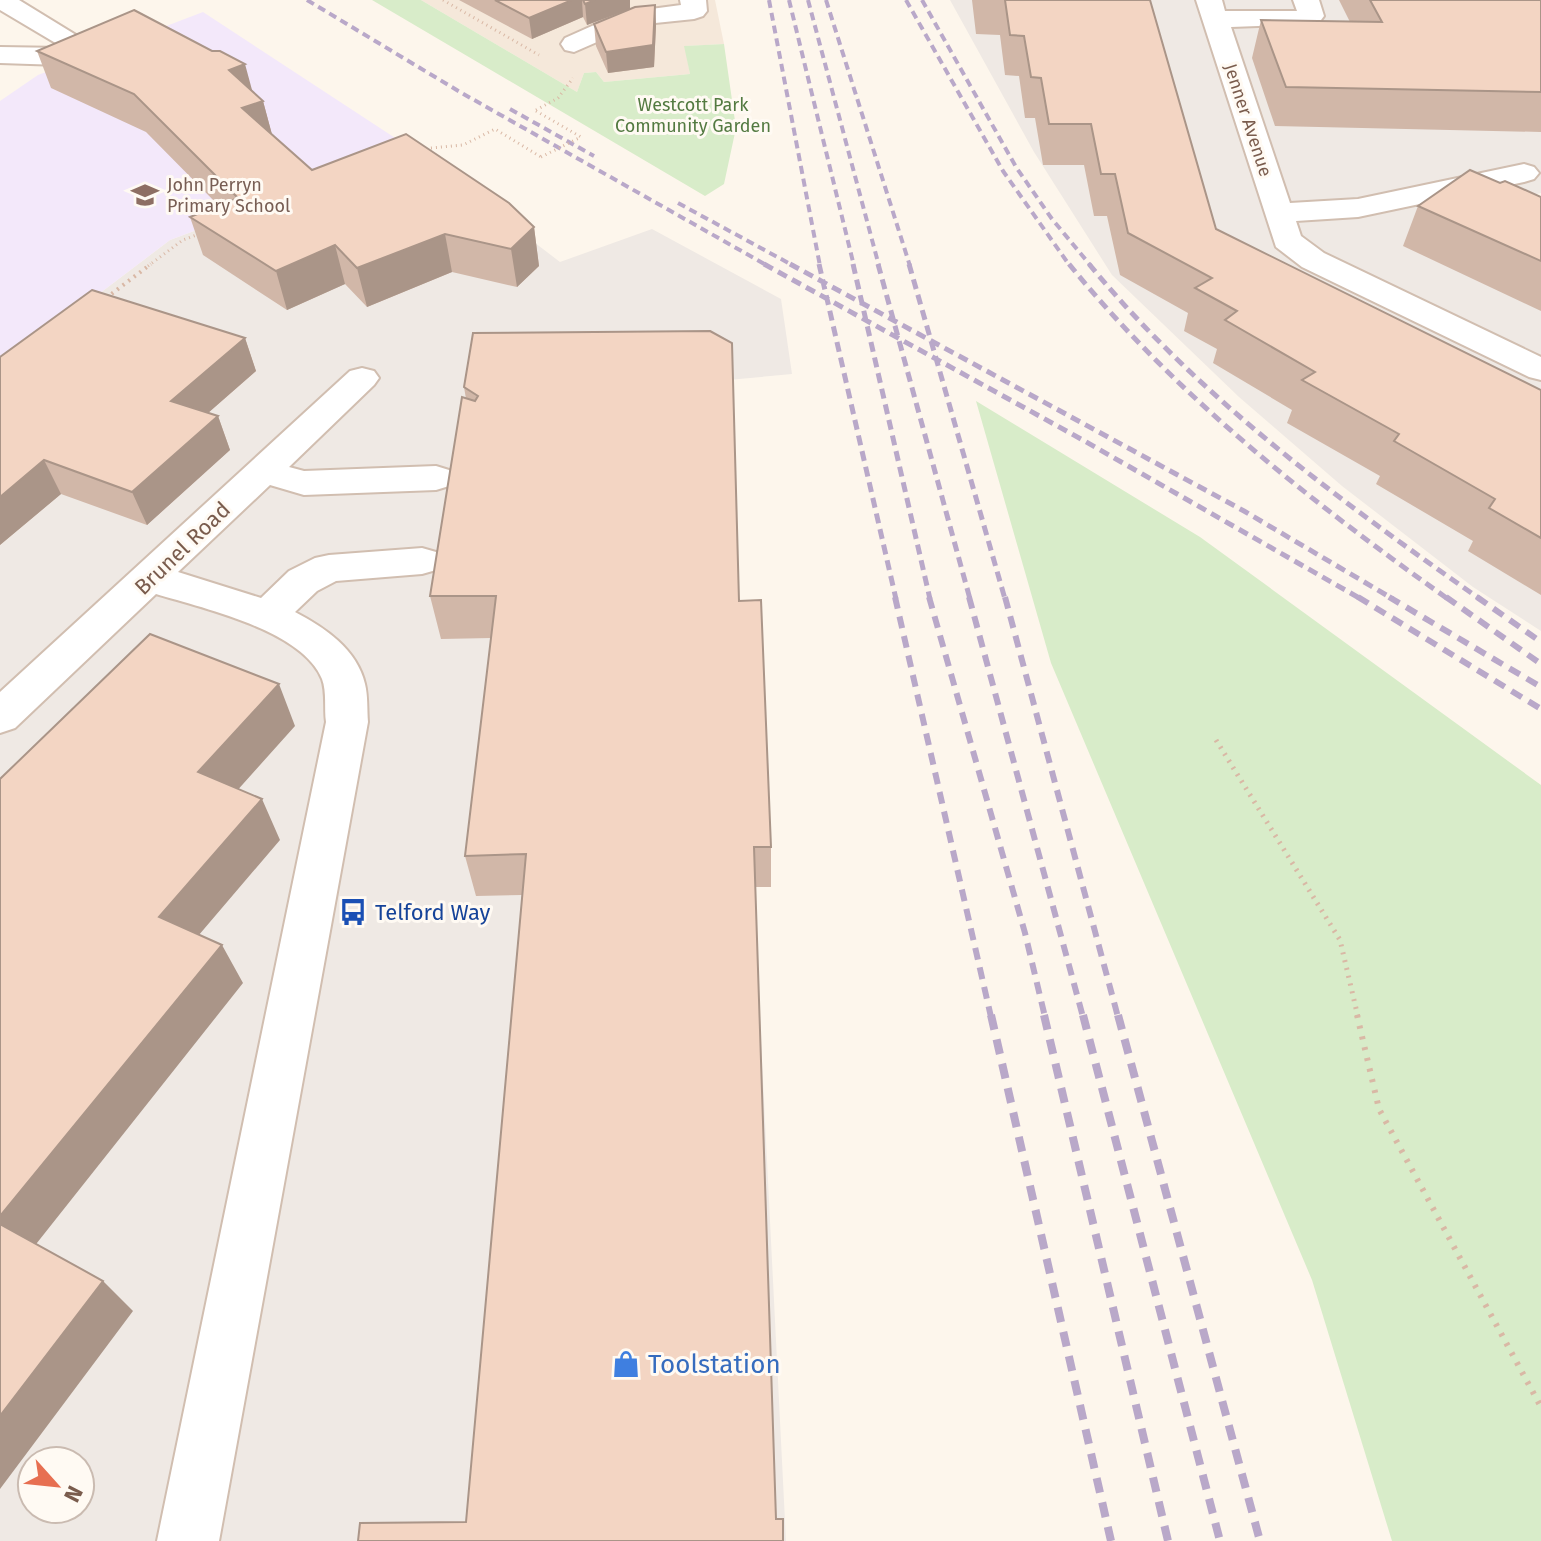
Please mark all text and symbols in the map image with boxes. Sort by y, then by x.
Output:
street label: Jenner Avenue [1219,61,1277,179]
park label: Westcott Park Community Garden [615,94,771,137]
place label: John Perryn Primary School [167,174,290,217]
school or university icon: John Perryn Primary School [130,180,160,210]
street label: Brunel Road [129,496,236,601]
bus stop icon: Telford Way [338,897,368,927]
place label: Telford Way [375,899,491,926]
shop icon: Toolstation [611,1349,641,1379]
place label: Toolstation [648,1349,781,1380]
north arrow [16,1445,96,1525]
text: N [58,1481,89,1506]

